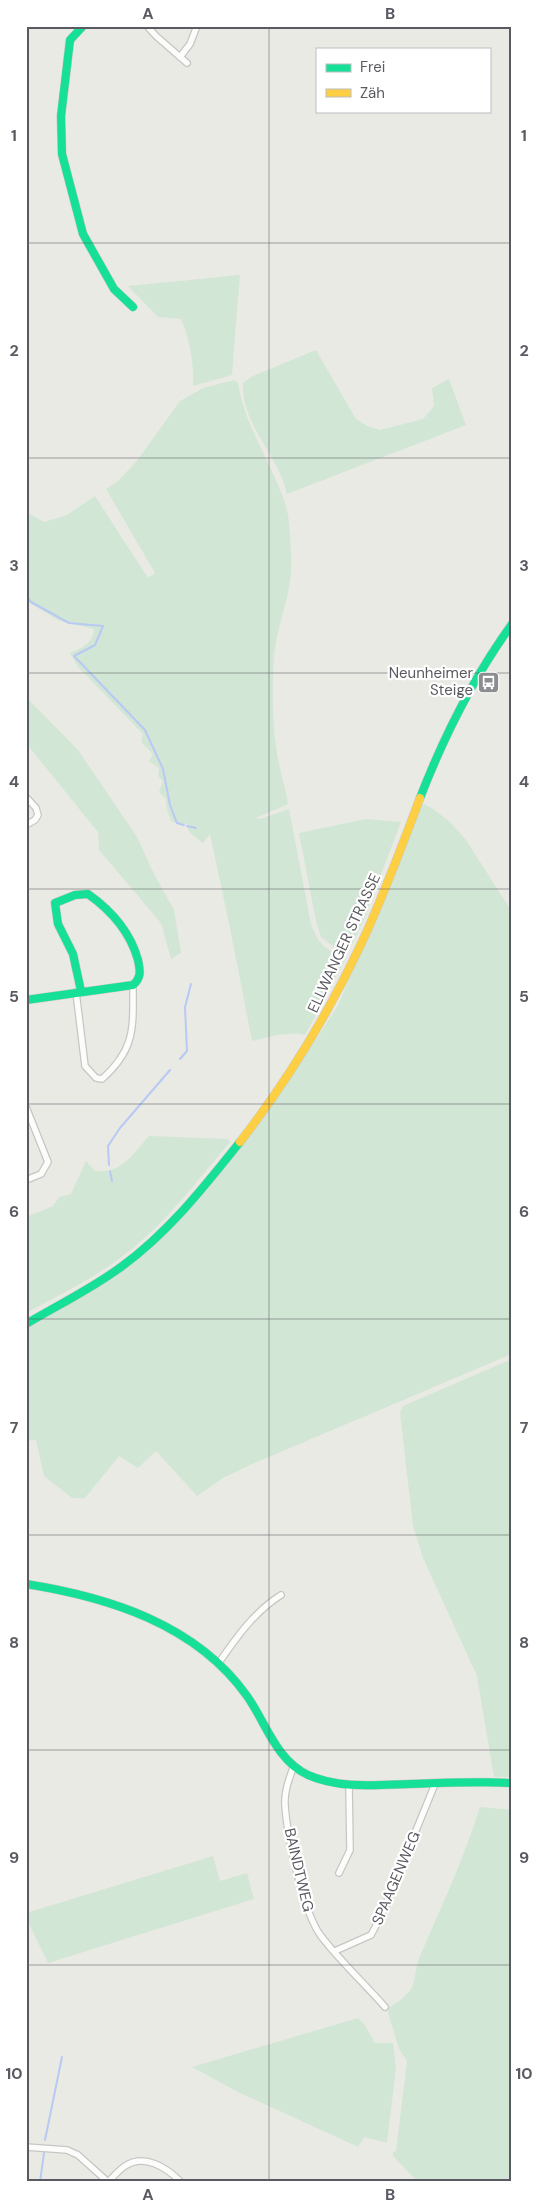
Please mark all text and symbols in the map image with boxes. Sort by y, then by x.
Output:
text: A [142,3,154,24]
text: B [385,3,395,24]
legend [316,48,490,112]
text: Frei [360,57,385,77]
text: Zäh [360,83,385,103]
text: 1 [11,125,17,146]
text: 1 [521,125,527,146]
text: 2 [9,340,19,361]
text: 2 [519,340,529,361]
text: 3 [9,555,19,576]
text: 3 [519,555,529,576]
place label: Neunheimer Steige [389,663,473,700]
bus stop icon: Neunheimer Steige [477,670,501,694]
text: 4 [9,771,19,792]
text: 4 [519,771,529,792]
street label: ELLWANGER STRASSE [303,870,385,1016]
text: 5 [9,986,19,1007]
text: 5 [519,986,529,1007]
text: 6 [9,1201,19,1222]
text: 6 [519,1201,529,1222]
text: 7 [10,1417,19,1438]
text: 7 [520,1417,529,1438]
text: 8 [9,1632,19,1653]
text: 8 [519,1632,529,1653]
street label: BAINDTWEG [280,1826,318,1914]
street label: SPAAGENWEG [367,1828,425,1928]
text: 9 [9,1847,19,1868]
text: 9 [519,1847,529,1868]
text: 10 [5,2063,23,2084]
text: 10 [515,2063,533,2084]
text: A [142,2184,154,2205]
text: B [385,2184,395,2205]

